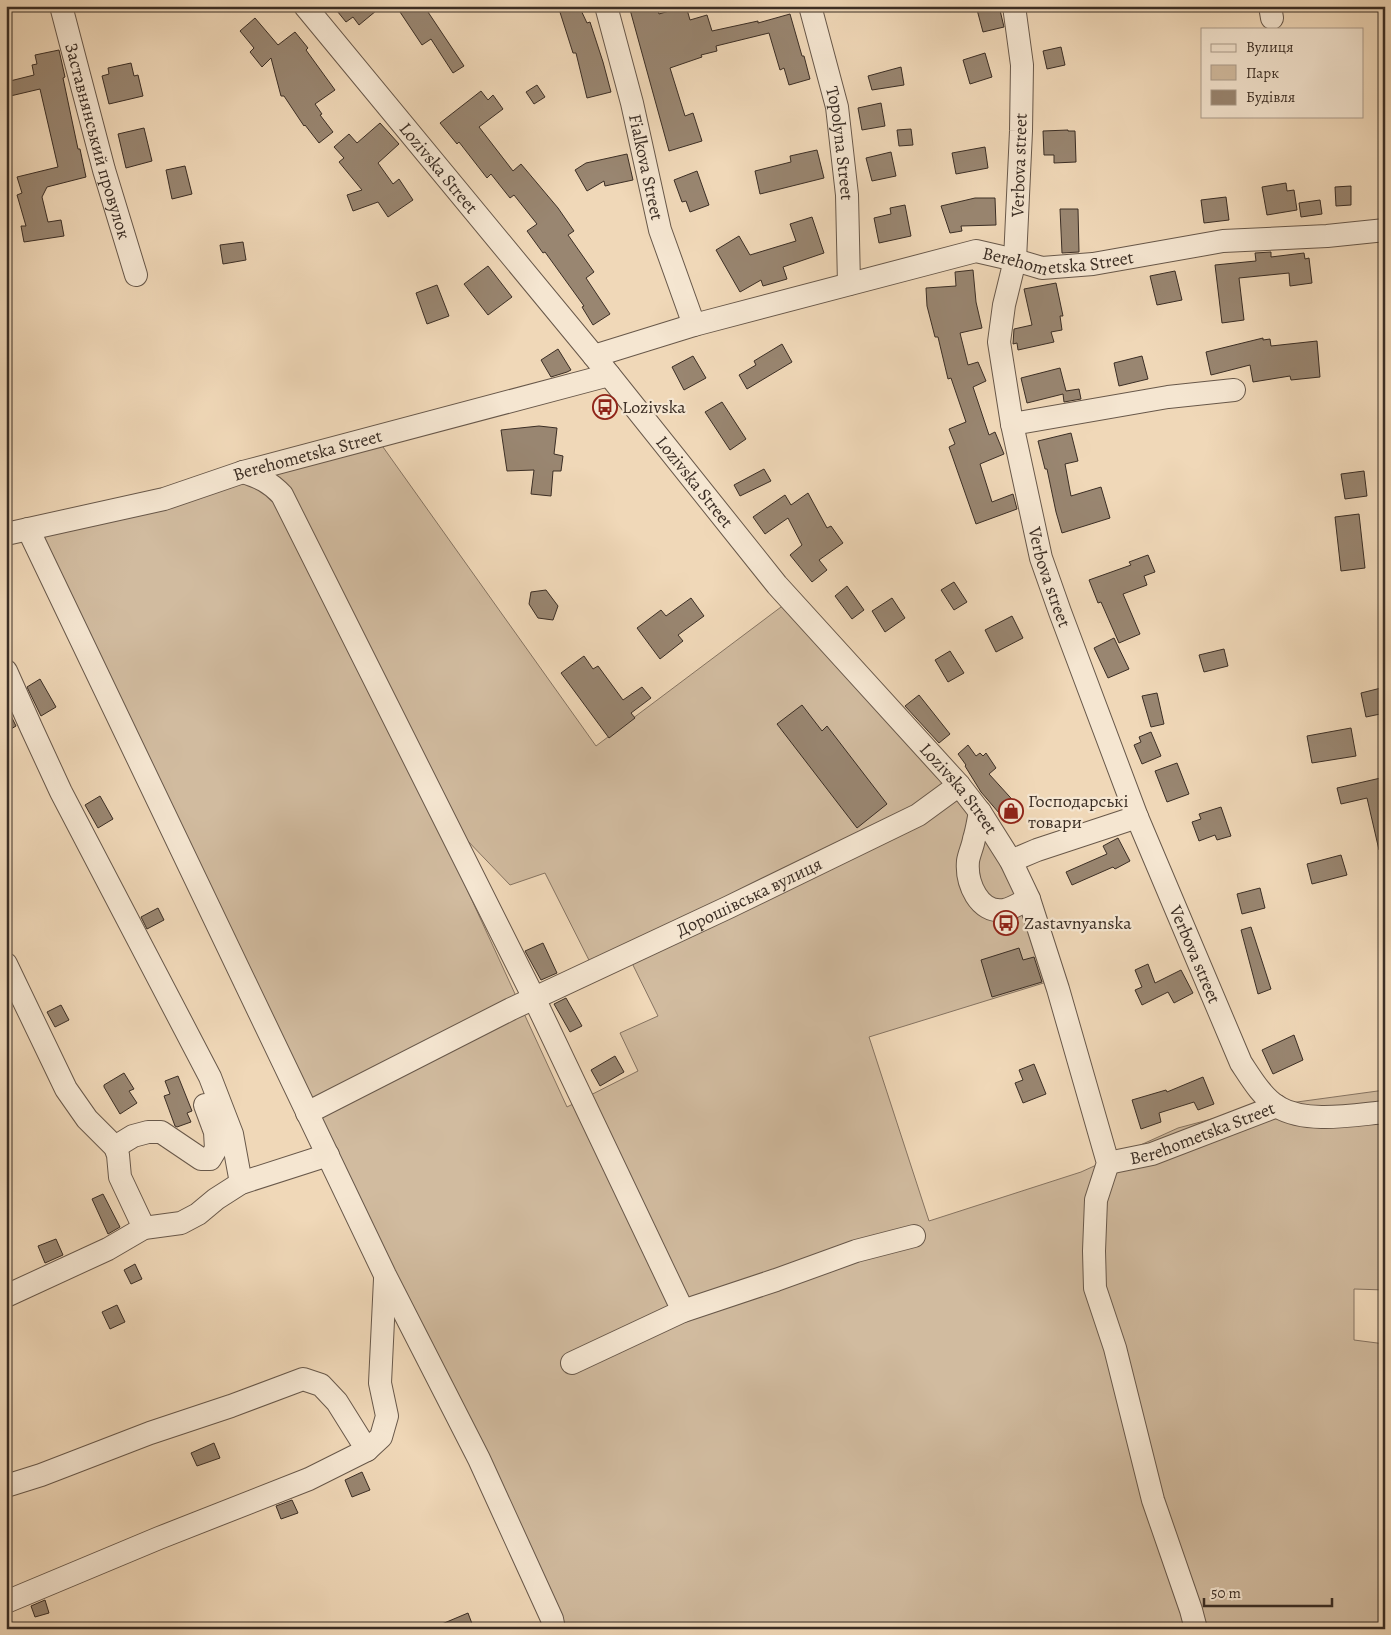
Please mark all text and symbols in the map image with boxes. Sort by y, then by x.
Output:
legend [1201,28,1364,118]
text: Вулиця [1246,37,1293,57]
street label: Заставнянський провулок [59,40,136,242]
text: Парк [1246,63,1279,83]
street label: Topolyna Street [820,84,859,201]
text: Будівля [1246,87,1295,107]
street label: Fialkova Street [623,112,669,222]
street label: Verbova street [1005,113,1033,218]
street label: Lozivska Street [394,117,484,219]
street label: Berehometska Street [980,241,1136,281]
bus stop icon: Lozivska [592,394,618,420]
place label: Lozivska [622,395,686,419]
street label: Berehometska Street [230,424,385,487]
street label: Lozivska Street [650,431,739,533]
street label: Verbova street [1022,524,1077,631]
street label: Lozivska Street [914,738,1003,839]
place label: Господарські товари [1028,789,1129,834]
shop icon: Господарські товари [998,798,1024,824]
street label: Дорошівська вулиця [672,852,826,942]
street label: Verbova street [1163,901,1226,1007]
bus stop icon: Zastavnyanska [993,910,1019,936]
place label: Zastavnyanska [1024,911,1132,935]
street label: Berehometska Street [1128,1096,1278,1170]
scale bar [1204,1575,1331,1607]
text: 50 m [1211,1583,1241,1603]

